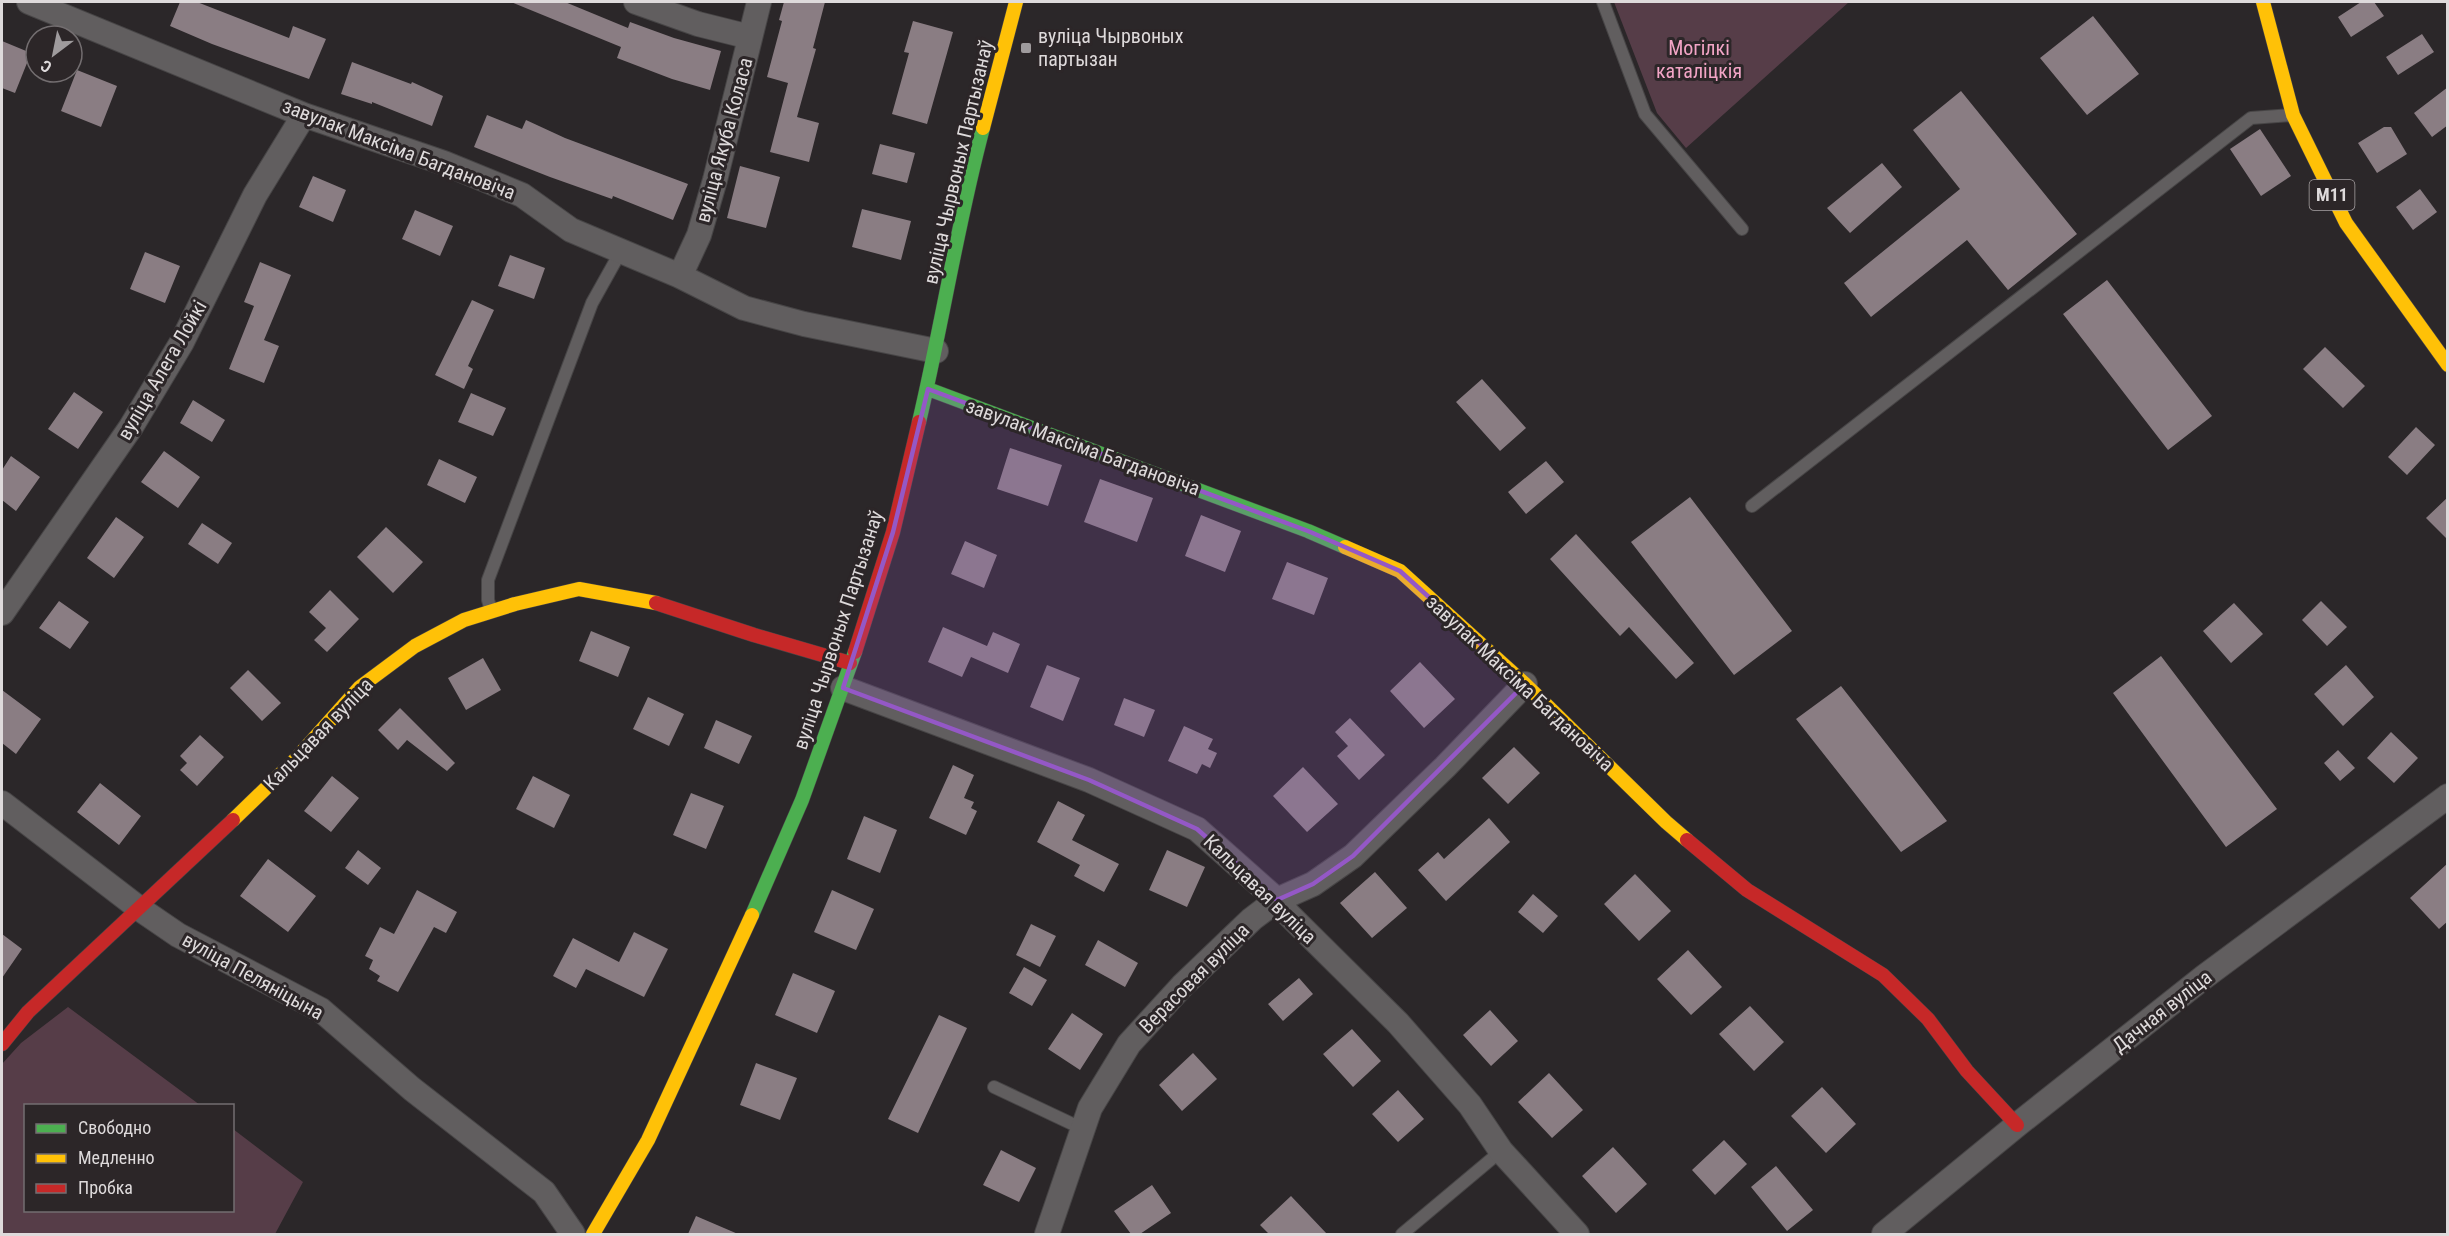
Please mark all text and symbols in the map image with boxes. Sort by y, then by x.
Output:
north arrow [24,24,84,84]
place label: вуліца Чырвоных партызан [1038,24,1184,71]
park label: Могілкі каталіцкія [1656,36,1742,83]
street label: вуліца Чырвоных Партызанаў [918,38,998,286]
marker: вуліца Чырвоных партызан [1019,41,1033,55]
street label: вуліца Якуба Коласа [690,55,758,225]
text: С [37,56,55,77]
street label: завулак Максіма Багдановіча [279,93,519,205]
road number: М11 [2310,180,2354,210]
street label: вуліца Алега Лойкі [112,296,212,444]
street label: завулак Максіма Багдановіча [963,393,1203,501]
street label: вуліца Чырвоных Партызанаў [788,508,888,752]
street label: завулак Максіма Багдановіча [1421,590,1619,776]
street label: Кальцавая вуліца [258,673,378,795]
street label: Кальцавая вуліца [1199,829,1321,949]
street label: Верасовая вуліца [1134,918,1254,1038]
street label: вуліца Пеляніцына [178,927,328,1025]
street label: Дачная вуліца [2108,965,2216,1057]
legend [24,1104,234,1212]
text: Свободно [78,1117,151,1138]
text: Медленно [78,1147,155,1168]
text: Пробка [78,1177,133,1198]

